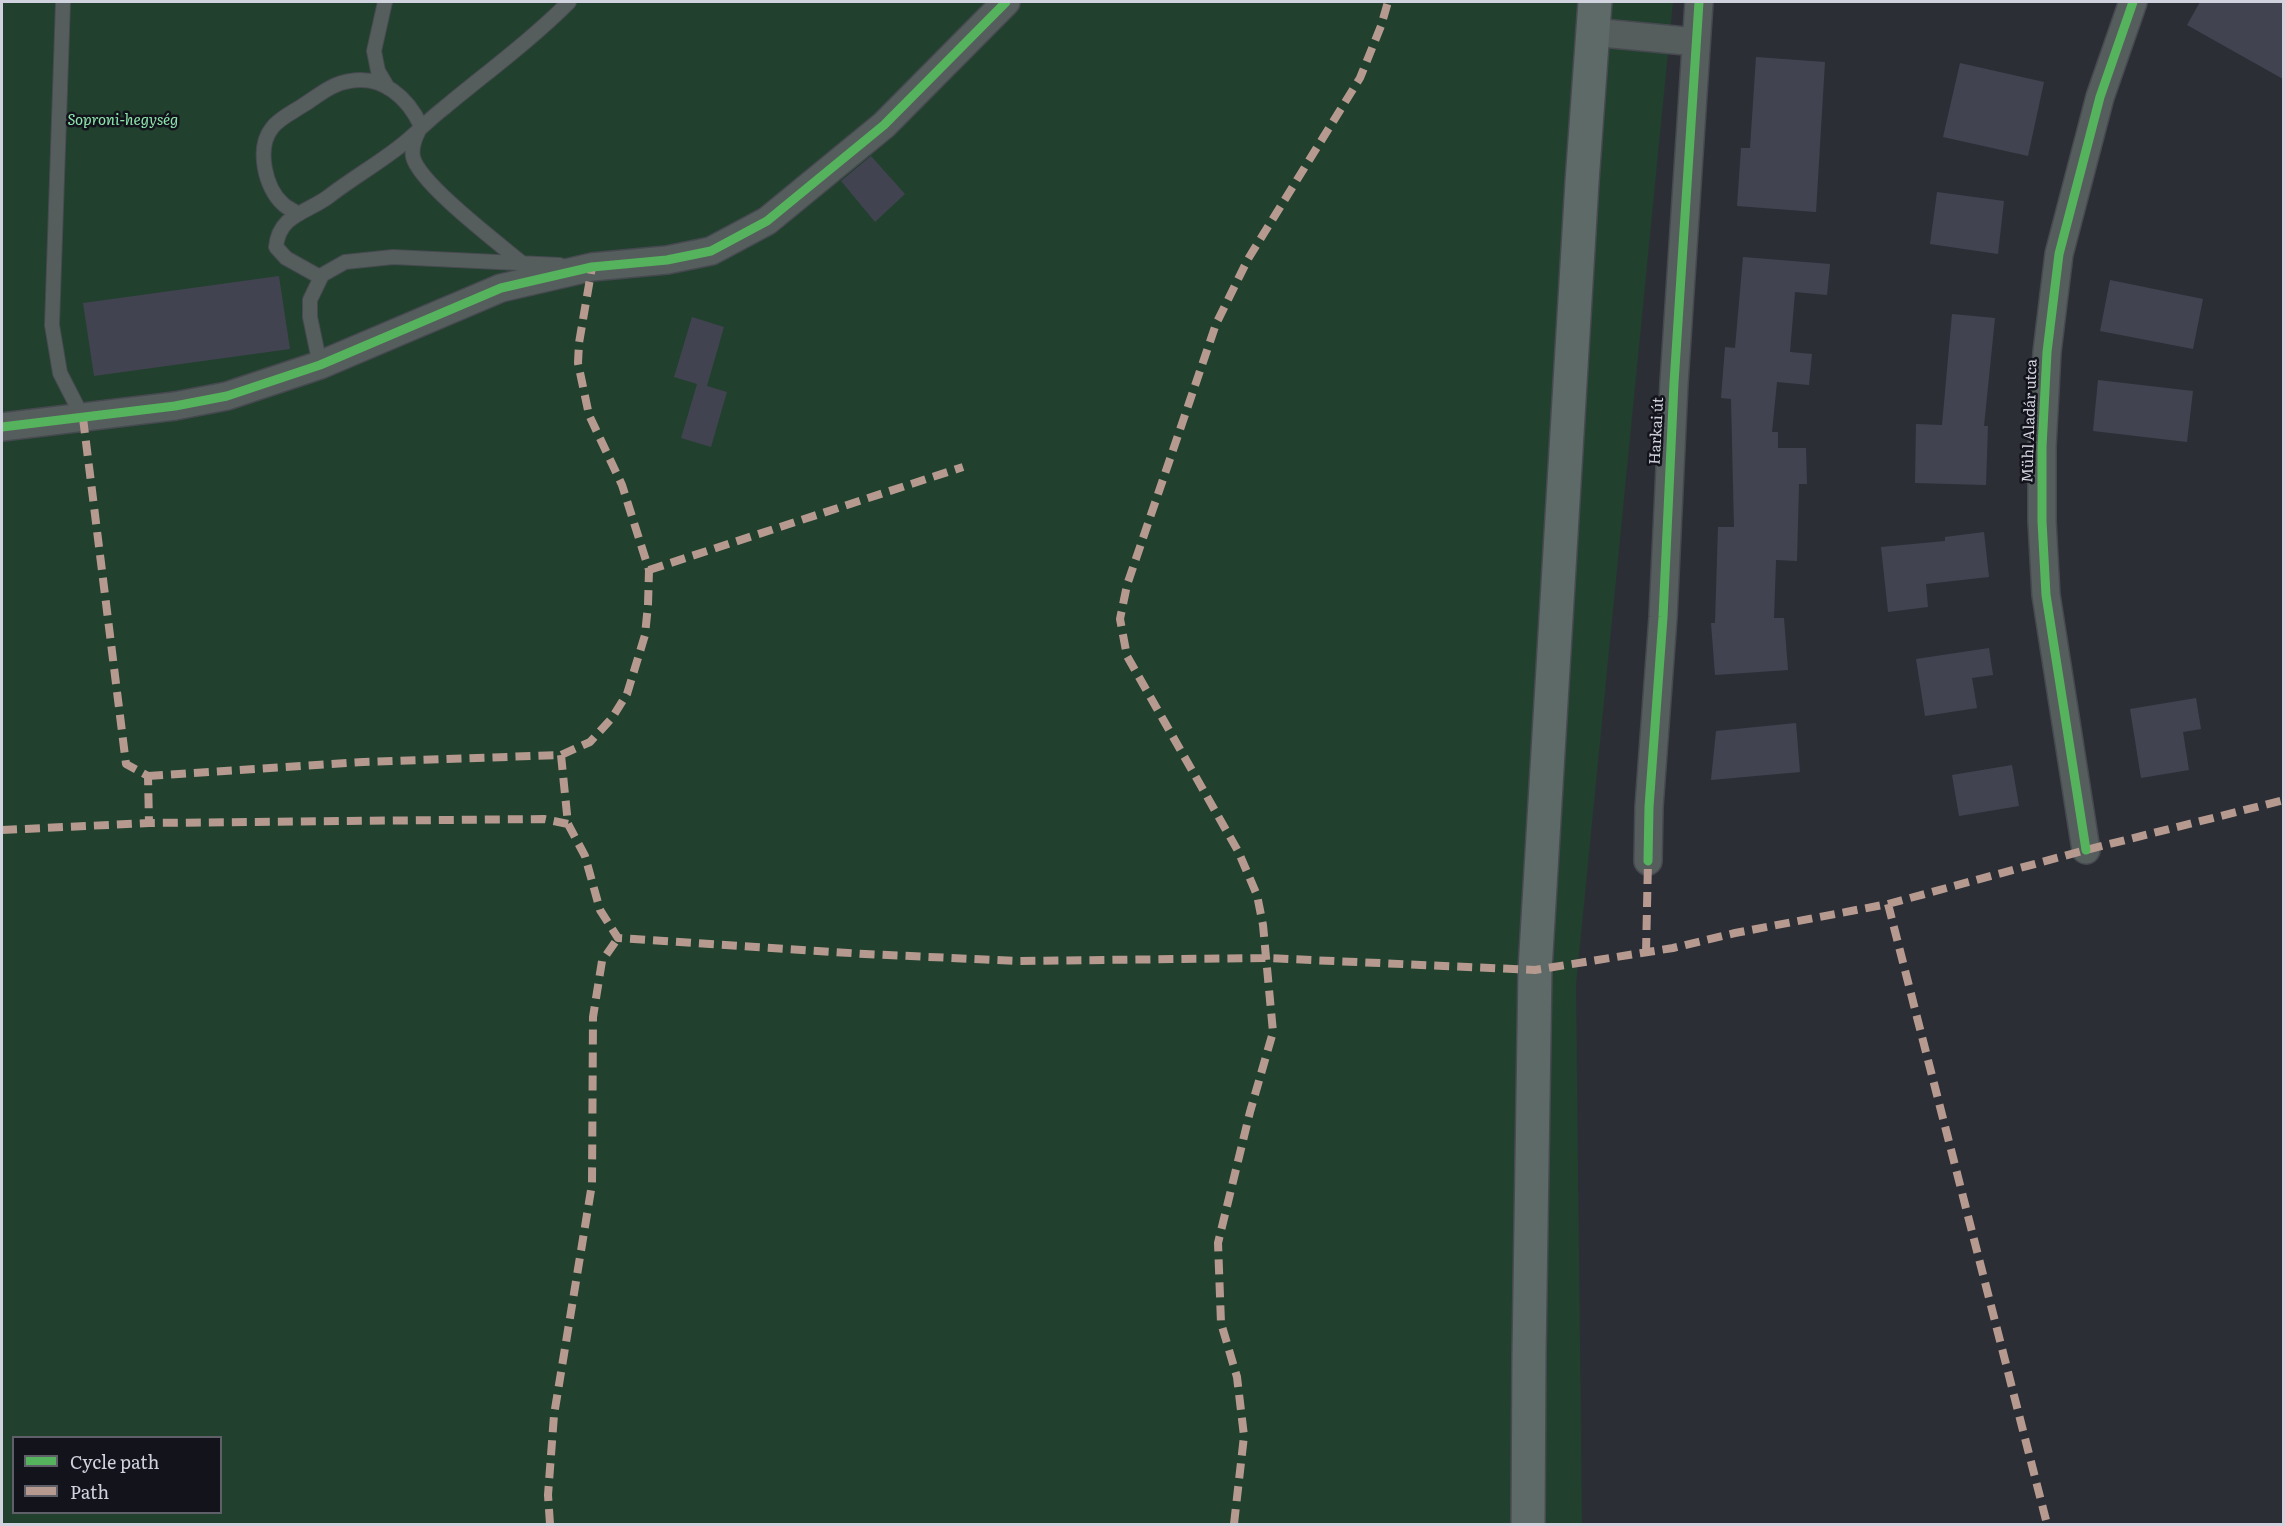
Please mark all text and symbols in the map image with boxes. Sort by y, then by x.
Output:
park label: Soproni-hegység [68,112,178,130]
street label: Mühl Aladár utca [2019,359,2041,483]
street label: Harkai út [1646,397,1668,465]
legend [12,1436,222,1514]
text: Cycle path [70,1448,159,1475]
text: Path [70,1478,109,1505]

